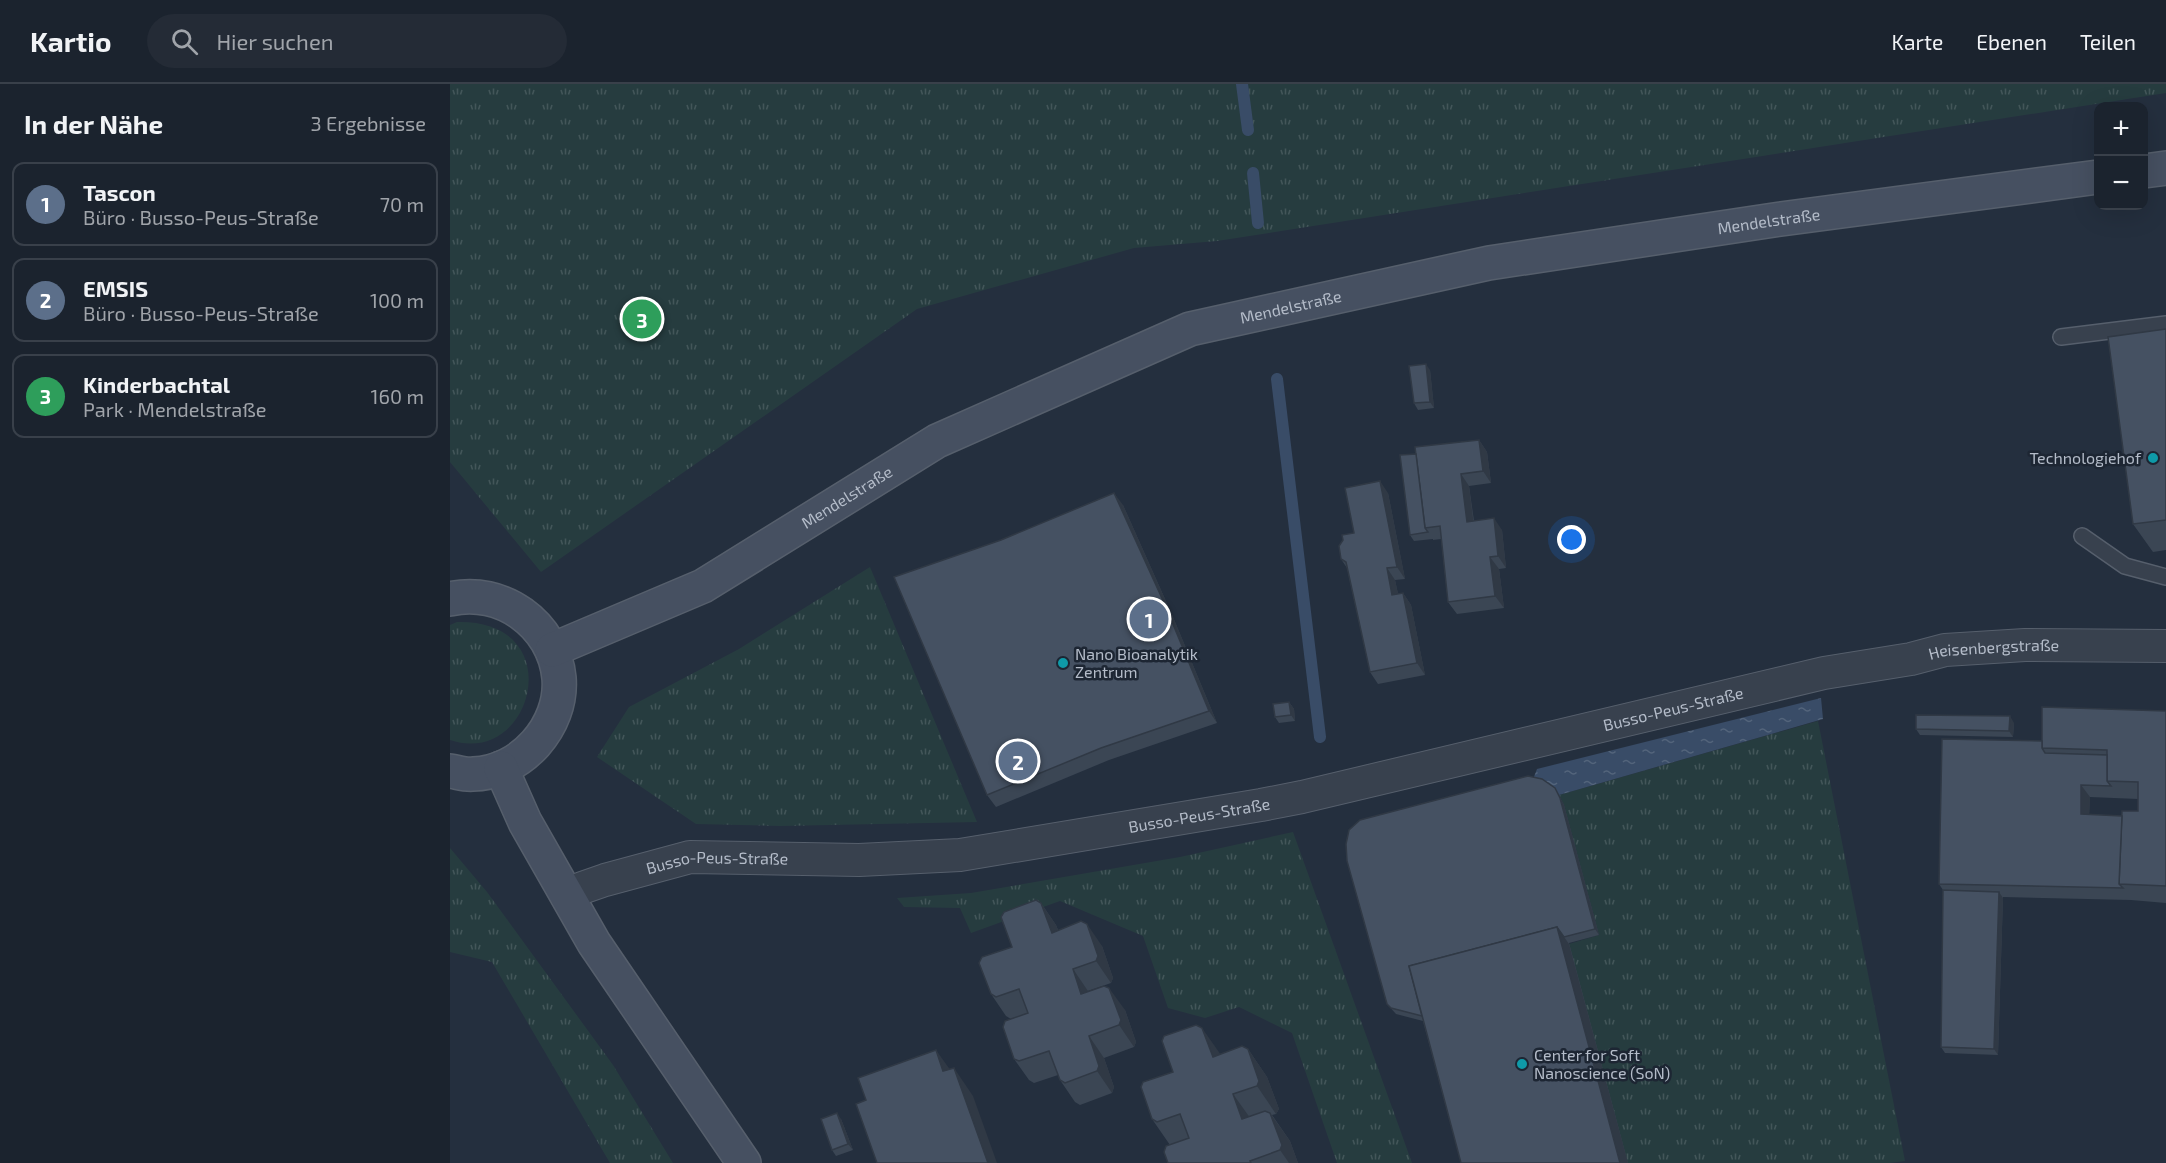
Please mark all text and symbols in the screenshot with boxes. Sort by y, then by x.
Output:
search box [147,14,567,68]
text: Kartio [30,24,111,58]
icon: search [168,25,201,58]
text: Hier suchen [216,28,334,54]
text: Karte [1892,29,1943,54]
text: Ebenen [1976,29,2047,54]
text: Teilen [2080,29,2136,54]
map controls [2094,102,2148,210]
button: + [2094,102,2148,156]
text: In der Nähe [24,108,163,139]
text: 3 Ergebnisse [310,111,426,135]
button: − [2094,156,2148,210]
text: Tascon [83,179,156,205]
text: 1 [41,192,50,216]
text: 70 m [380,192,424,216]
street label: Mendelstraße [1716,204,1821,237]
text: Büro · Busso-Peus-Straße [83,205,319,229]
text: EMSIS [83,275,148,301]
street label: Mendelstraße [1238,286,1343,327]
text: 2 [40,288,51,312]
text: 100 m [370,288,424,312]
pin: 3 [622,296,662,342]
text: Büro · Busso-Peus-Straße [83,301,319,325]
text: Kinderbachtal [83,371,230,397]
text: 3 [40,384,51,408]
text: 160 m [371,384,424,408]
text: Park · Mendelstraße [83,397,266,421]
place label: Technologiehof [2030,448,2142,467]
marker: Technologiehof [2146,451,2160,465]
street label: Mendelstraße [797,461,895,532]
your location [1557,525,1586,554]
pin: 1 [1130,596,1168,642]
street label: Heisenbergstraße [1926,635,2059,663]
place label: Nano Bioanalytik Zentrum [1075,644,1198,681]
marker: Nano Bioanalytik Zentrum [1056,656,1070,670]
street label: Busso-Peus-Straße [1601,683,1745,734]
pin: 2 [998,738,1038,784]
street label: Busso-Peus-Straße [1127,793,1272,836]
street label: Busso-Peus-Straße [644,847,788,877]
place label: Center for Soft Nanoscience (SoN) [1534,1045,1670,1082]
marker: Center for Soft Nanoscience (SoN) [1515,1057,1529,1071]

